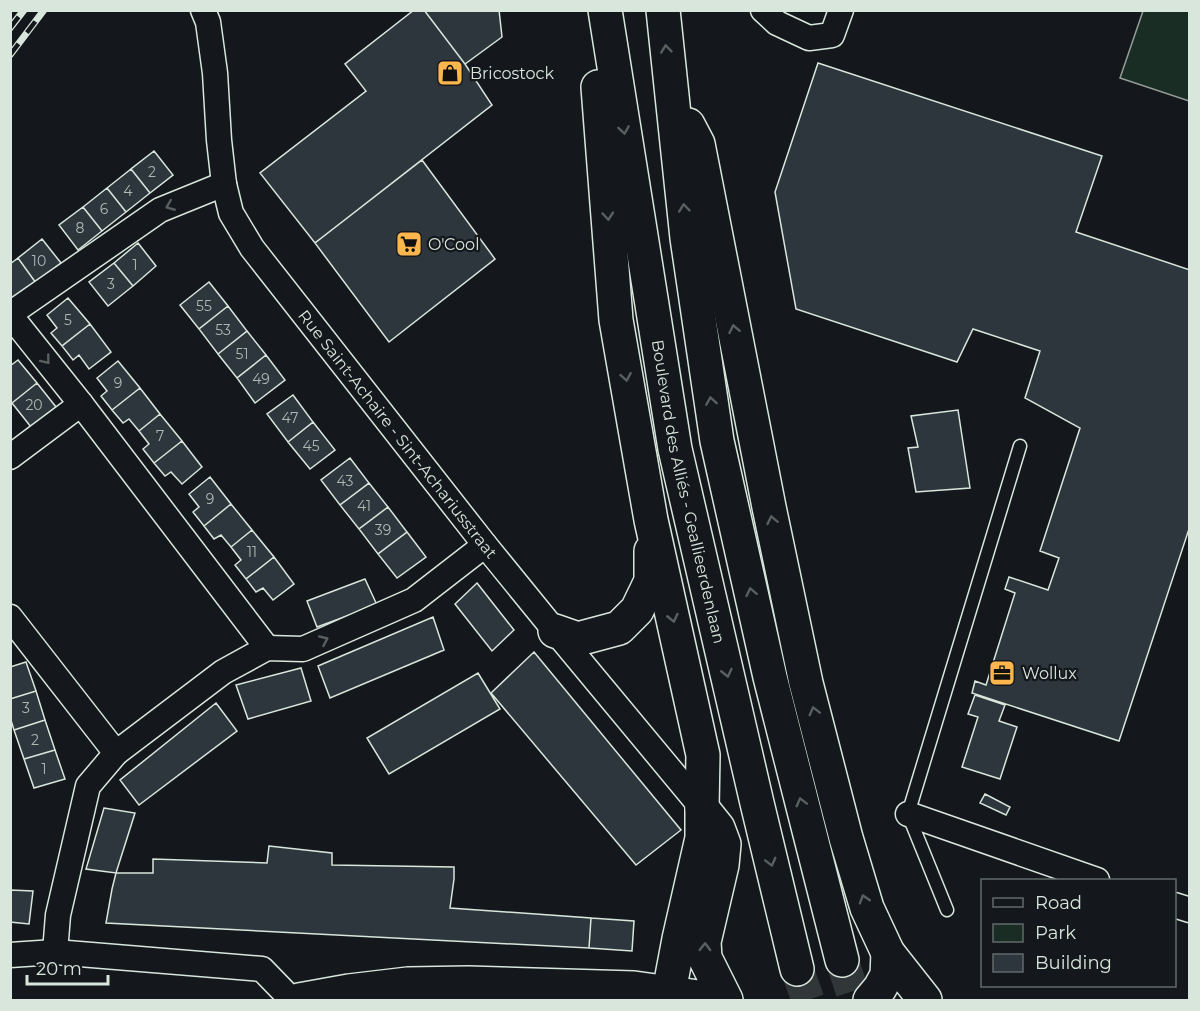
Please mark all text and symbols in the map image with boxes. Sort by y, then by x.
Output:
one-way arrow [660,45,673,54]
shop icon: Bricostock [435,58,465,88]
place label: Bricostock [470,64,554,83]
one-way arrow [617,125,630,135]
house number: 2 [148,163,156,181]
house number: 4 [123,182,133,200]
one-way arrow [165,199,176,211]
house number: 6 [100,200,109,218]
one-way arrow [678,203,690,212]
one-way arrow [601,211,614,220]
house number: 8 [76,219,85,237]
supermarket icon: O'Cool [394,229,424,259]
place label: O'Cool [428,235,479,254]
house number: 10 [32,252,46,270]
house number: 1 [132,256,138,274]
house number: 3 [107,275,115,293]
house number: 55 [196,297,212,315]
street label: Rue Saint-Achaire - Sint-Achariusstraat [294,306,501,563]
house number: 5 [64,311,72,329]
house number: 53 [215,321,231,339]
one-way arrow [728,324,741,334]
street label: Boulevard des Alliés - Geallieerdenlaan [648,338,729,646]
house number: 51 [236,345,248,363]
one-way arrow [38,353,49,364]
house number: 49 [252,370,270,388]
one-way arrow [619,372,632,382]
house number: 9 [114,374,122,392]
house number: 20 [25,396,43,414]
one-way arrow [706,396,718,405]
house number: 47 [282,409,298,427]
house number: 7 [156,427,164,445]
house number: 45 [302,437,320,455]
house number: 43 [337,472,354,490]
house number: 9 [206,490,214,508]
house number: 41 [357,497,371,515]
one-way arrow [766,515,779,525]
house number: 39 [375,521,391,539]
house number: 11 [247,543,257,561]
one-way arrow [745,587,758,597]
one-way arrow [665,613,678,623]
one-way arrow [317,635,328,647]
office icon: Wollux [987,658,1017,688]
place label: Wollux [1022,664,1077,683]
one-way arrow [719,667,732,677]
house number: 3 [22,699,30,717]
one-way arrow [808,706,821,716]
house number: 2 [31,731,39,749]
house number: 1 [41,760,47,778]
one-way arrow [796,797,809,807]
one-way arrow [764,857,777,867]
legend [981,879,1176,987]
text: Road [1035,892,1082,914]
one-way arrow [859,894,871,905]
text: Park [1035,922,1076,944]
one-way arrow [699,942,711,951]
scale bar [27,948,108,986]
text: Building [1035,952,1112,974]
text: 20 m [36,958,82,980]

